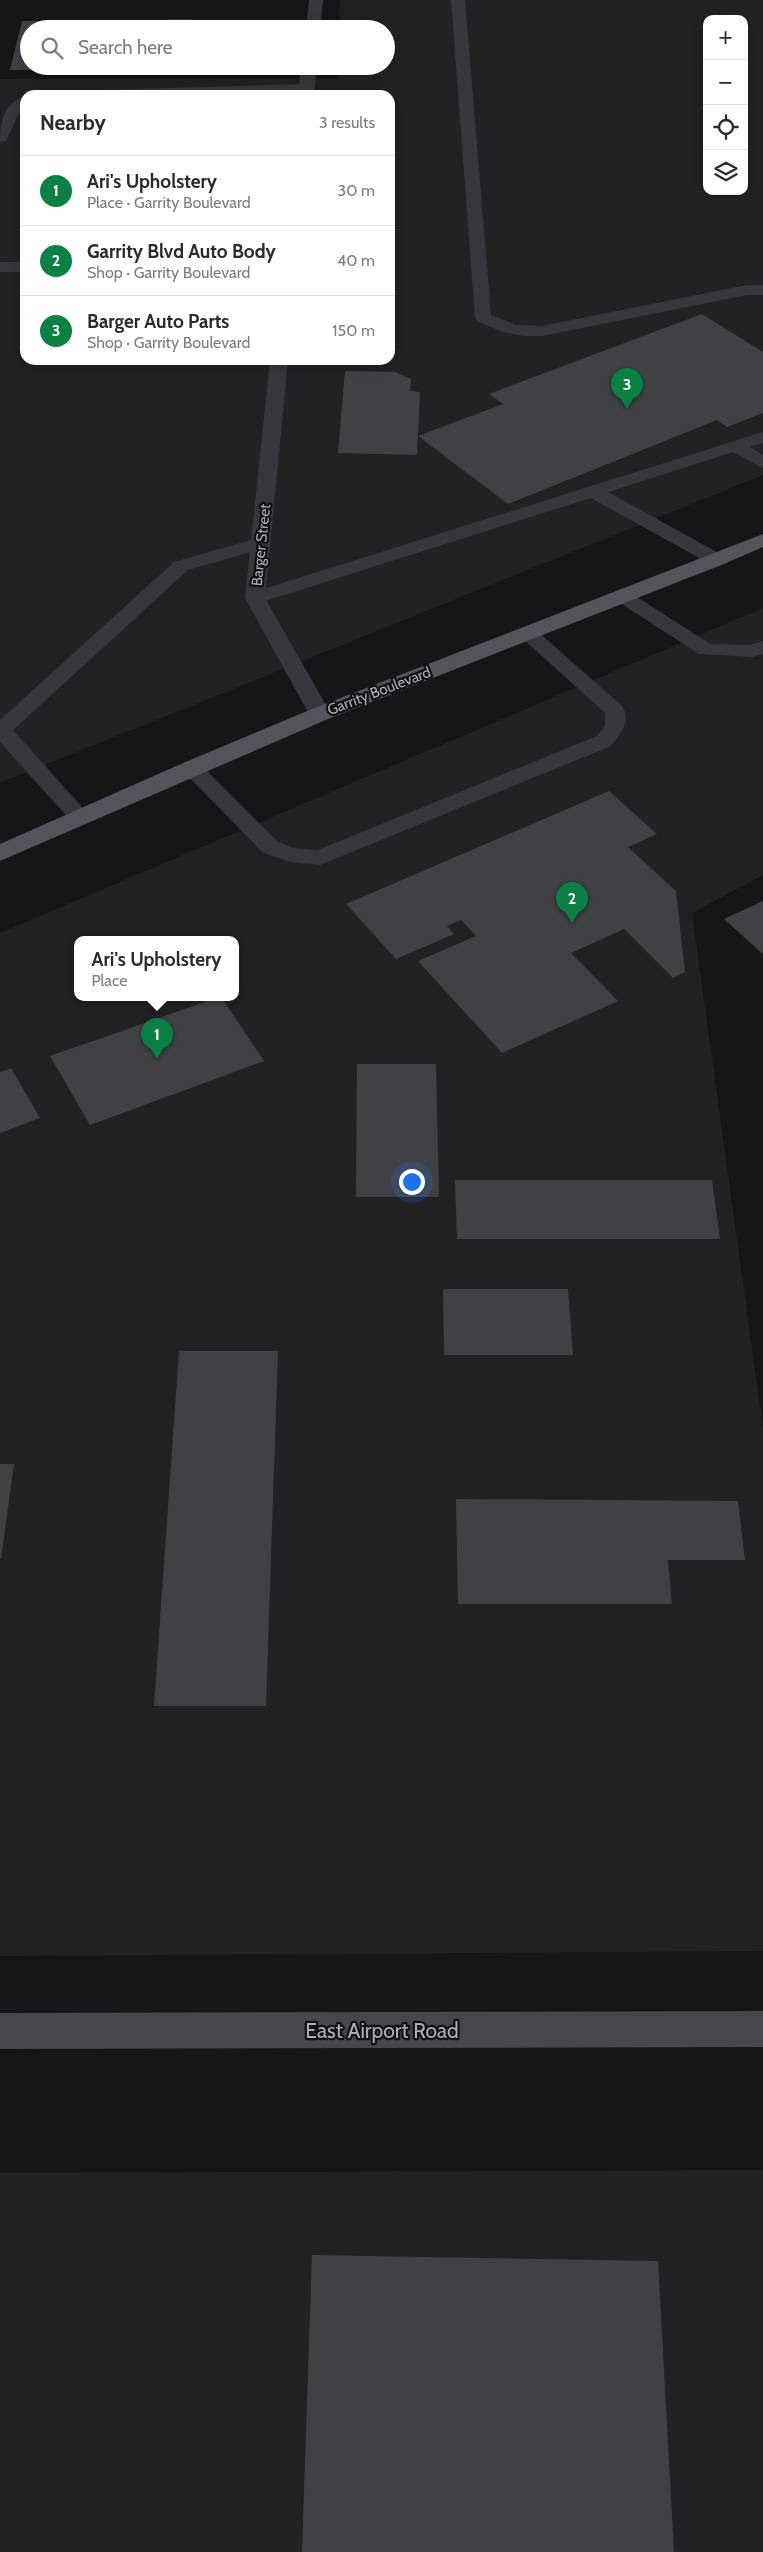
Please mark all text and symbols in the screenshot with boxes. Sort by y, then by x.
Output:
map controls [703,15,748,195]
button: + [703,15,748,60]
search box [20,20,395,75]
icon: search [38,34,66,62]
text: Search here [78,36,172,59]
button: − [703,60,748,105]
button: locate [703,105,748,150]
text: Nearby [40,110,106,135]
text: 3 results [319,113,375,132]
button: layers [703,150,748,195]
text: Ari's Upholstery [87,170,217,193]
text: 1 [53,181,59,200]
text: 30 m [338,181,375,200]
text: Place · Garrity Boulevard [87,193,251,212]
text: Garrity Blvd Auto Body [87,240,276,263]
text: 2 [52,251,60,270]
text: 40 m [337,251,375,270]
text: Shop · Garrity Boulevard [87,263,250,282]
text: Barger Auto Parts [87,310,229,333]
text: 3 [52,321,60,340]
text: 150 m [332,321,375,340]
text: Shop · Garrity Boulevard [87,333,250,352]
pin: 3 [611,368,643,409]
street label: Barger Street [248,503,274,587]
street label: Garrity Boulevard [325,663,433,719]
pin: 2 [556,882,588,923]
popup [74,936,239,1001]
text: Ari's Upholstery [92,948,221,971]
text: Place [92,971,127,990]
pin: 1 [141,1018,173,1059]
your location [399,1169,425,1195]
street label: East Airport Road [305,2018,459,2043]

